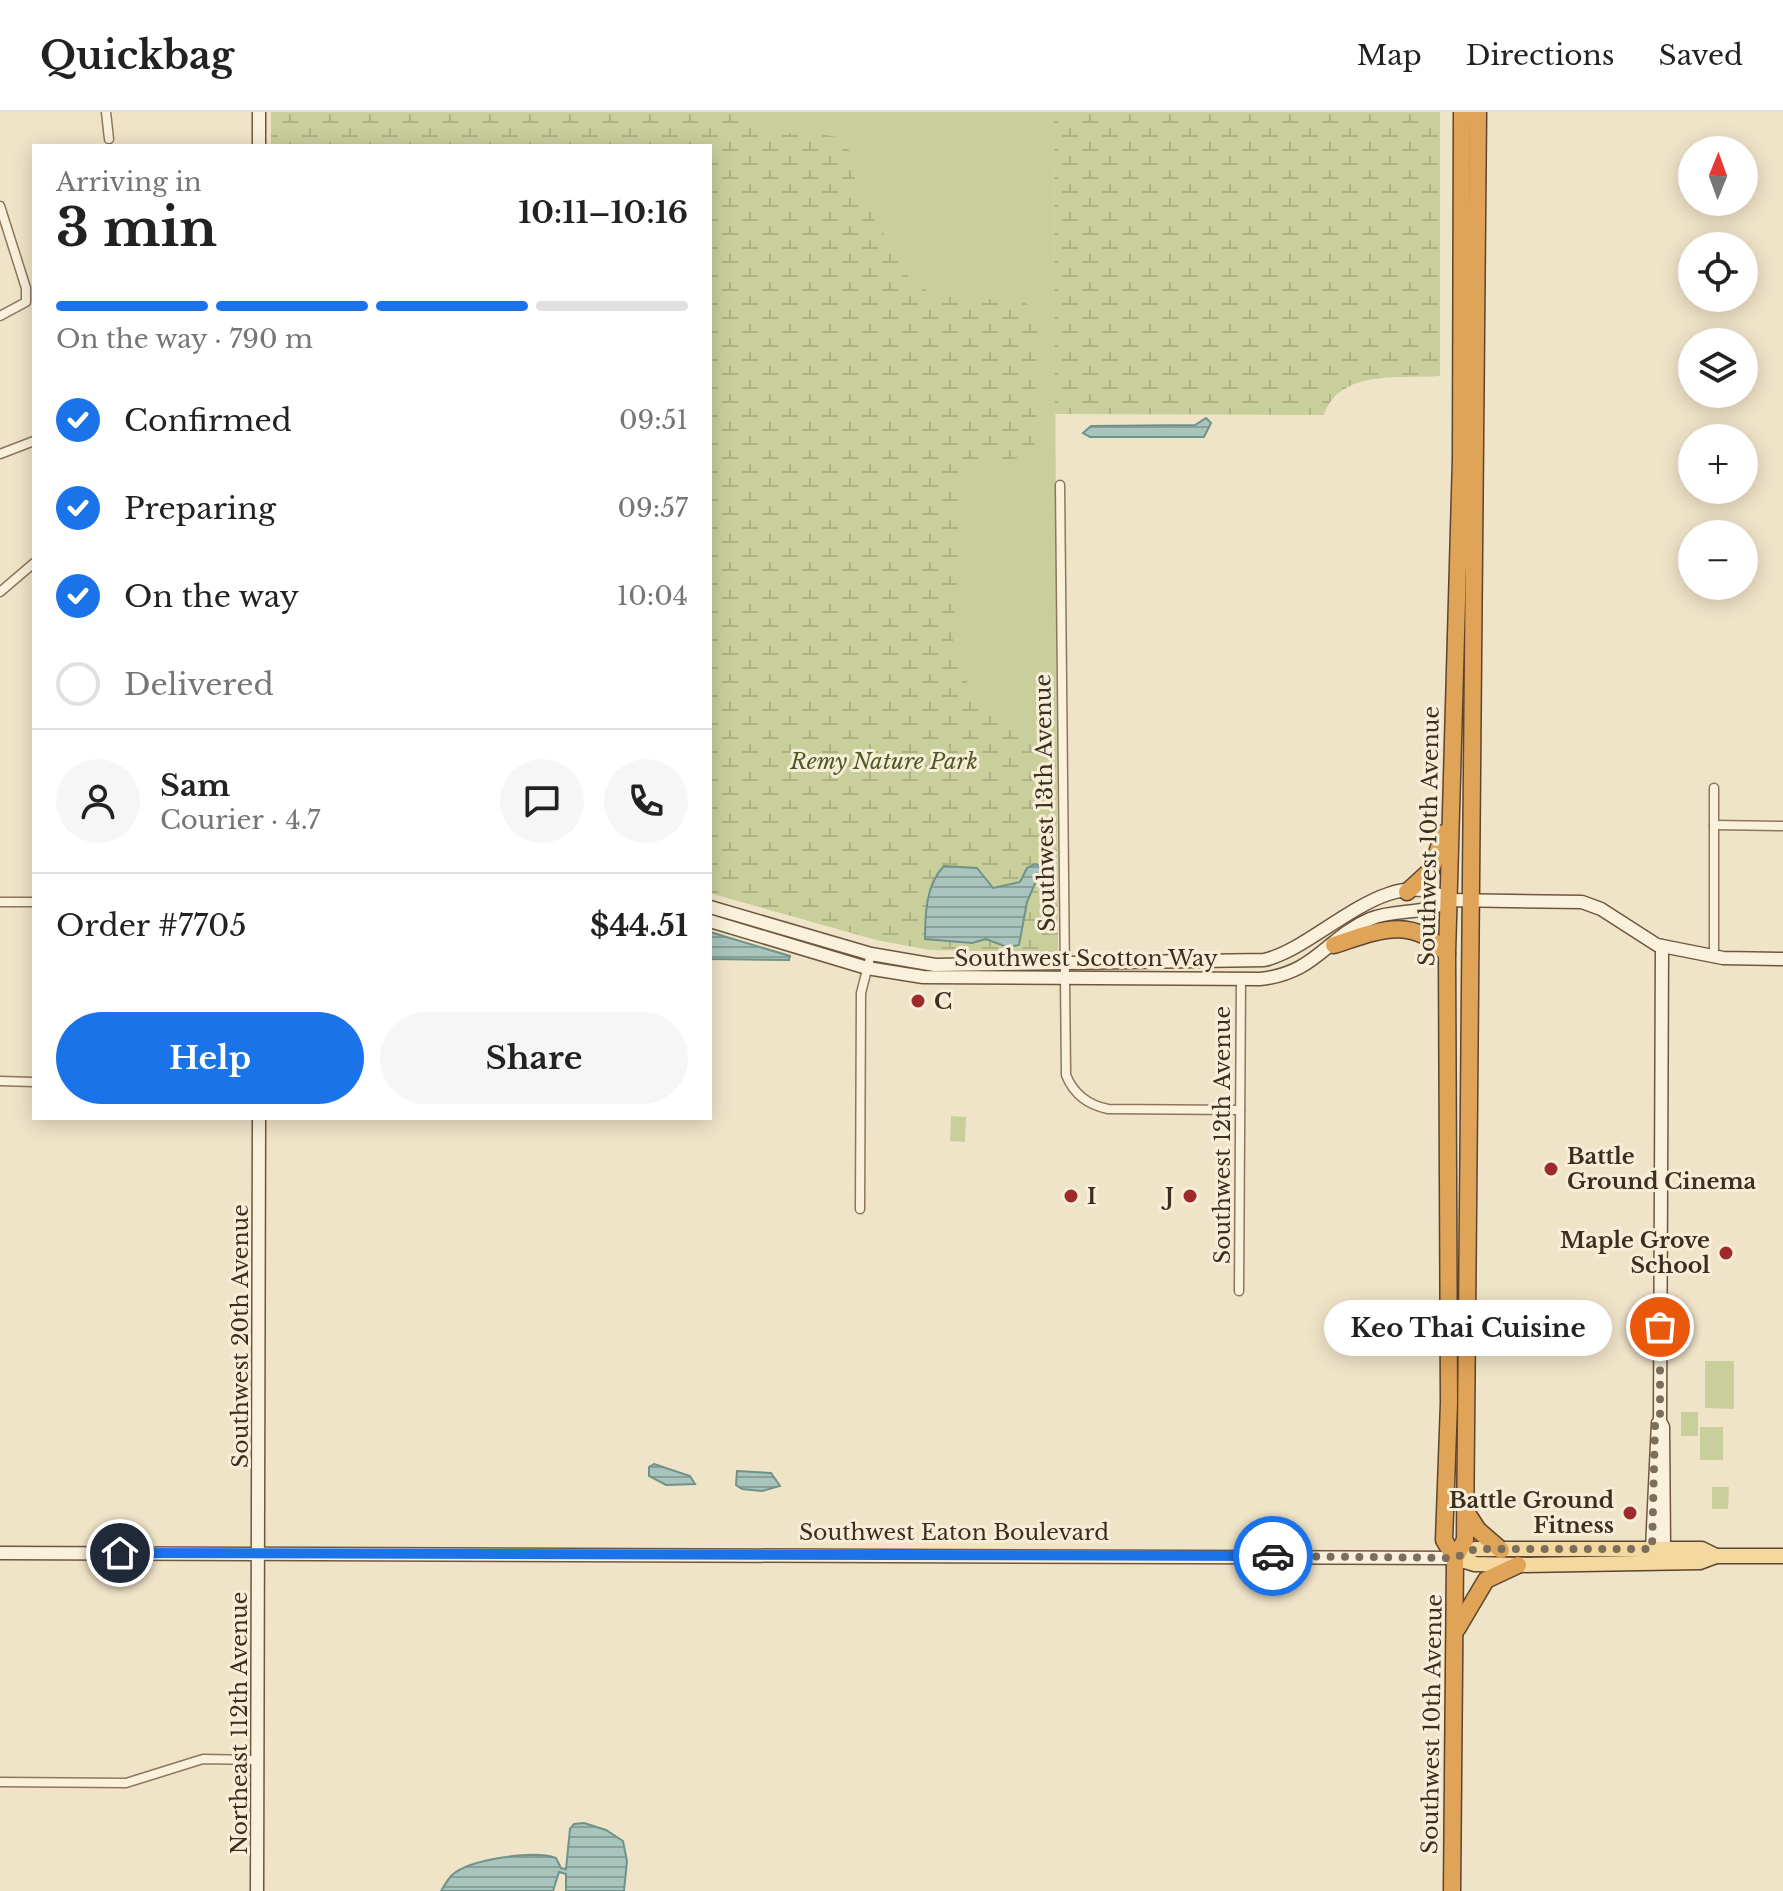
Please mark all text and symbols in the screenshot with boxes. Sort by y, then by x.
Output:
text: Quickbag [40,32,234,79]
text: Map [1357,38,1422,73]
text: Directions [1466,38,1615,73]
text: Saved [1659,38,1743,73]
north arrow [1678,136,1758,216]
map controls [1678,136,1758,600]
text: Arriving in [56,166,202,198]
text: 10:11–10:16 [518,194,688,231]
text: 3 min [56,196,217,260]
button: locate [1678,232,1758,312]
text: On the way · 790 m [56,323,313,355]
button: layers [1678,328,1758,408]
icon: check [56,398,100,442]
text: Confirmed [124,402,292,439]
text: 09:51 [619,404,688,436]
button: + [1678,424,1758,504]
icon: check [56,486,100,530]
text: Preparing [124,490,276,527]
text: 09:57 [617,492,688,524]
button: − [1678,520,1758,600]
icon: check [56,574,100,618]
text: On the way [124,578,299,615]
text: 10:04 [617,580,688,612]
text: Delivered [124,666,274,703]
street label: Southwest 13th Avenue [1029,674,1061,932]
street label: Southwest 10th Avenue [1413,706,1445,966]
park label: Remy Nature Park [789,748,978,775]
button: person [56,759,140,843]
button: chat [500,759,584,843]
button: phone [604,759,688,843]
text: Sam [160,767,230,804]
text: Courier · 4.7 [160,804,320,836]
text: Order #7705 [56,907,247,944]
text: $44.51 [590,907,688,944]
street label: Southwest Scotton Way [954,945,1218,972]
place label: C [934,988,952,1015]
marker: C [909,992,927,1010]
street label: Southwest 12th Avenue [1209,1006,1236,1264]
button: Help [56,1012,364,1104]
button: Share [380,1012,688,1104]
place label: Battle Ground Cinema [1567,1143,1757,1195]
marker: Battle Ground Cinema [1542,1160,1560,1178]
place label: I [1087,1183,1096,1210]
place label: J [1161,1183,1174,1210]
marker: I [1062,1187,1080,1205]
marker: J [1181,1187,1199,1205]
street label: Southwest 20th Avenue [227,1204,254,1468]
place label: Maple Grove School [1560,1227,1710,1279]
marker: Maple Grove School [1717,1244,1735,1262]
pin [1626,1293,1694,1361]
callout: Keo Thai Cuisine [1324,1299,1612,1355]
icon: bag [1638,1305,1682,1349]
text: Keo Thai Cuisine [1350,1312,1586,1344]
place label: Battle Ground Fitness [1449,1487,1614,1539]
marker: Battle Ground Fitness [1621,1504,1639,1522]
courier [1233,1516,1313,1596]
pin [86,1519,154,1587]
street label: Southwest Eaton Boulevard [799,1519,1109,1546]
icon: home [98,1531,142,1575]
icon: car [1251,1534,1295,1578]
street label: Northeast 112th Avenue [226,1592,253,1854]
street label: Southwest 10th Avenue [1416,1594,1448,1854]

